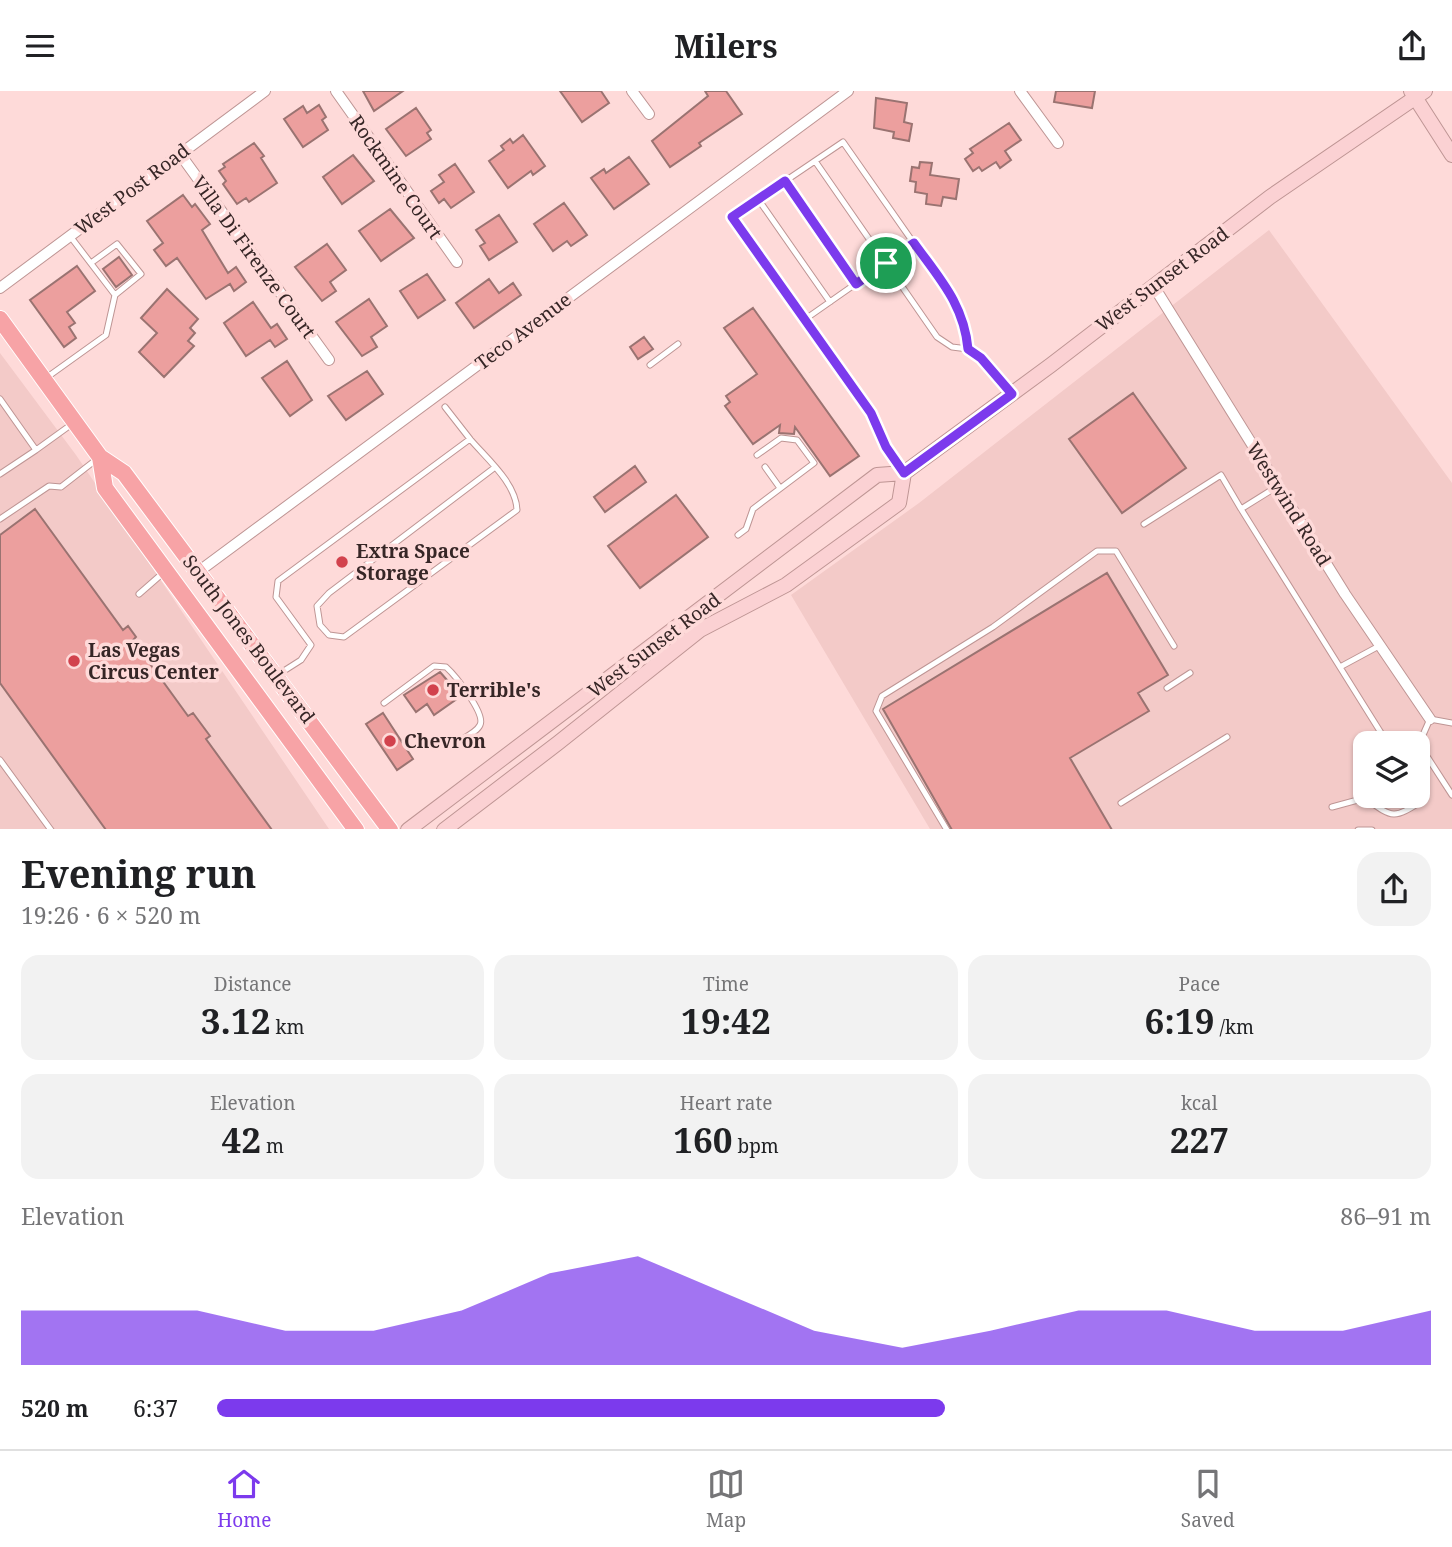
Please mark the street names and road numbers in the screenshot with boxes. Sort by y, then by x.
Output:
street label: Rockmine Court [344,110,449,244]
street label: West Post Road [69,137,195,241]
street label: Villa Di Firenze Court [186,170,322,344]
street label: West Sunset Road [1090,220,1234,338]
street label: Teco Avenue [470,286,576,376]
street label: Westwind Road [1241,437,1338,571]
street label: South Jones Boulevard [177,549,321,729]
street label: West Sunset Road [582,586,726,704]

